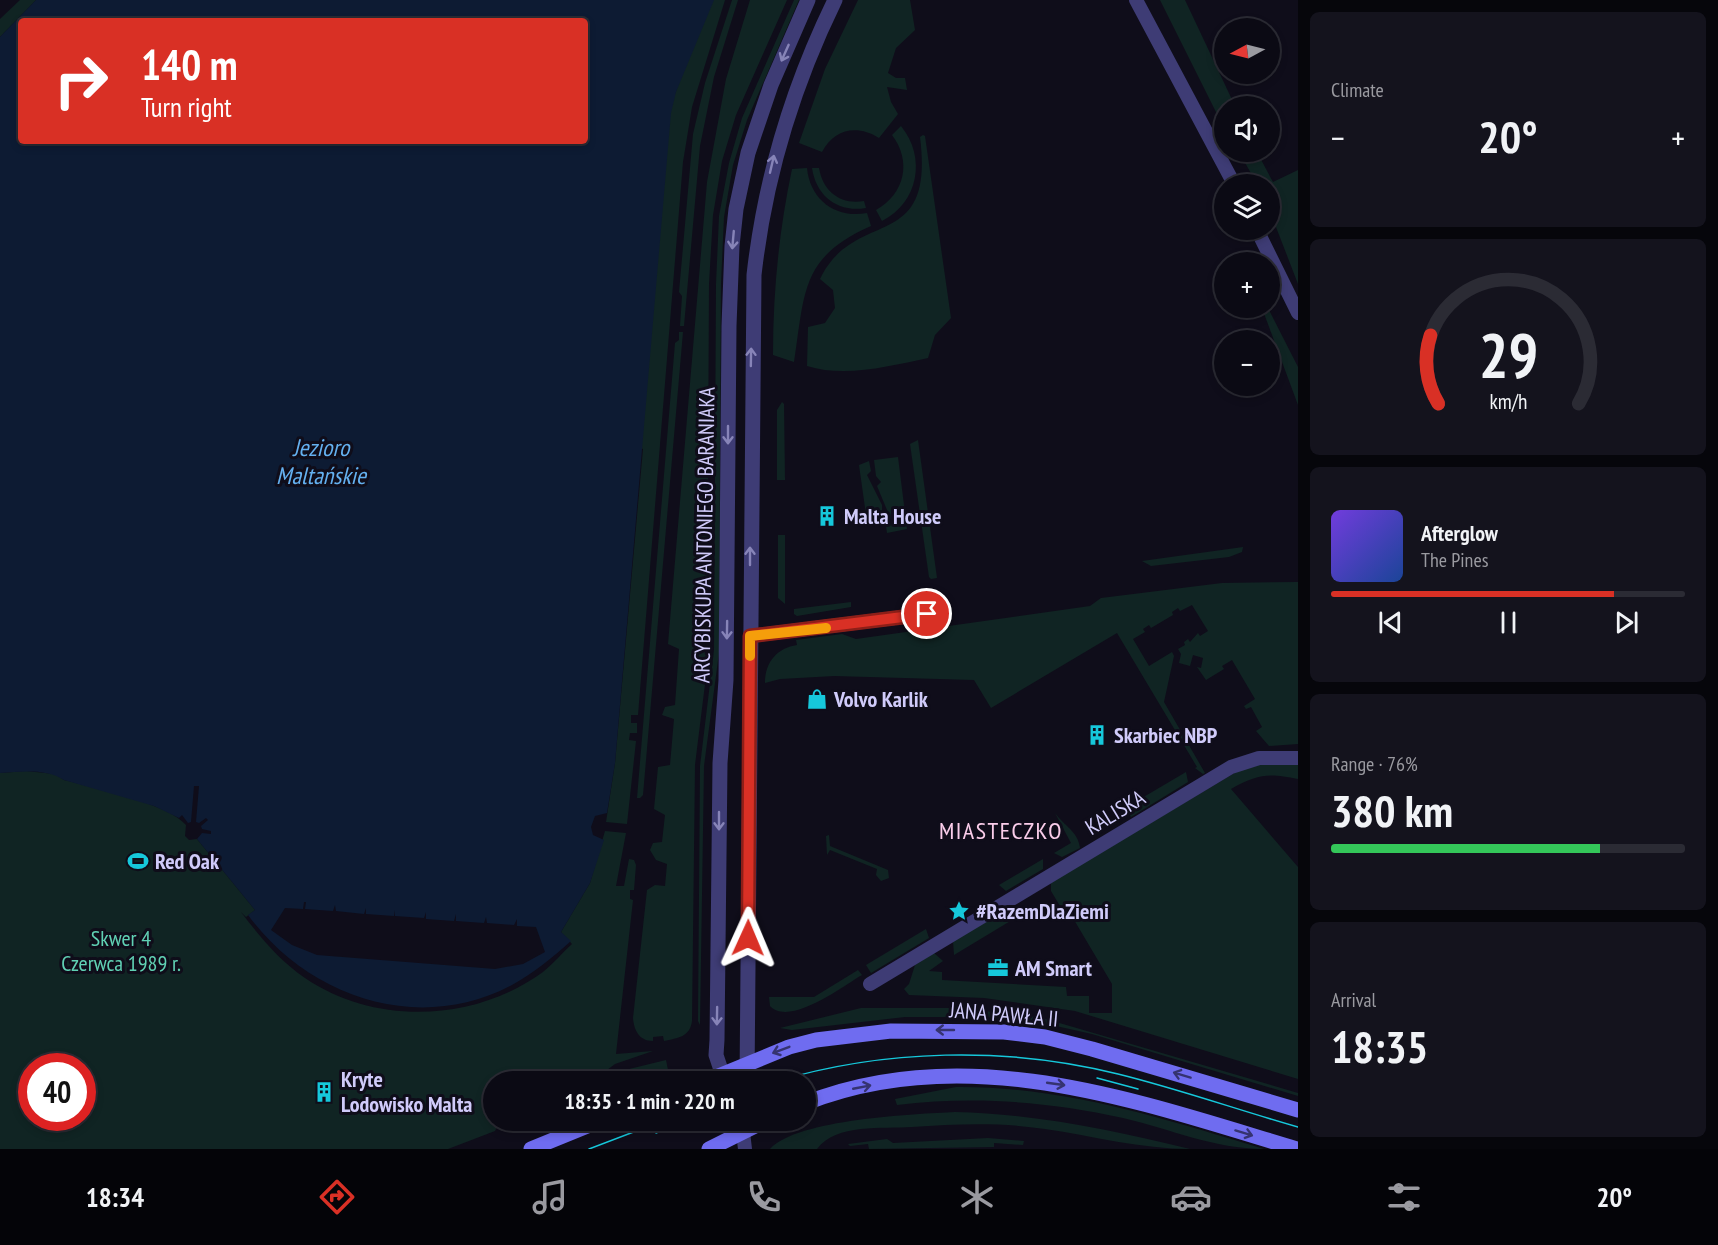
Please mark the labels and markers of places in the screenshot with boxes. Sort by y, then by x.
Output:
place label: Malta House [844,502,941,530]
building icon: Malta House [815,504,839,528]
pin [901,588,952,639]
place label: Volvo Karlik [833,685,929,713]
shop icon: Volvo Karlik [805,687,829,711]
place label: Skarbiec NBP [1114,721,1218,749]
building icon: Skarbiec NBP [1085,723,1109,747]
place label: Red Oak [155,847,220,875]
sports icon: Red Oak [126,849,150,873]
place label: #RazemDlaZiemi [976,897,1109,925]
place icon: #RazemDlaZiemi [947,899,971,923]
place label: AM Smart [1014,954,1092,982]
office icon: AM Smart [986,956,1010,980]
place label: Kryte Lodowisko Malta [341,1065,472,1118]
building icon: Kryte Lodowisko Malta [312,1080,336,1104]

